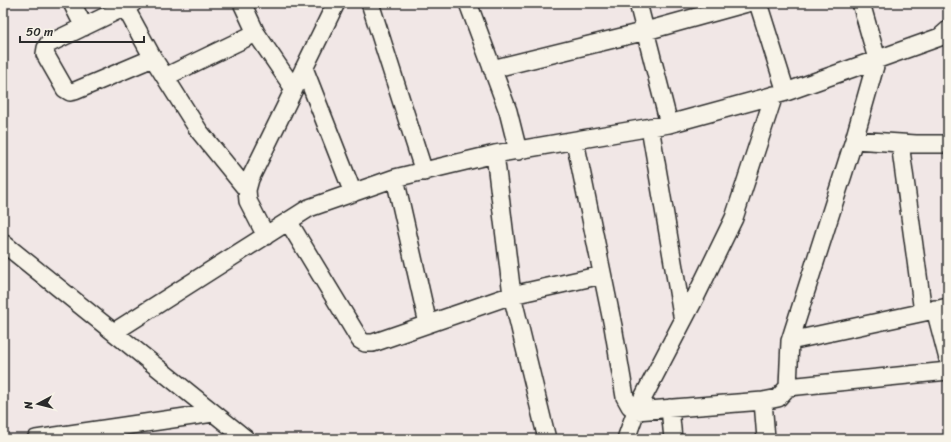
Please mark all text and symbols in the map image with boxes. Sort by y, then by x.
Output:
scale bar [20,18,144,44]
text: 50 m [26,21,53,43]
north arrow [18,384,58,424]
text: N [19,400,39,411]

